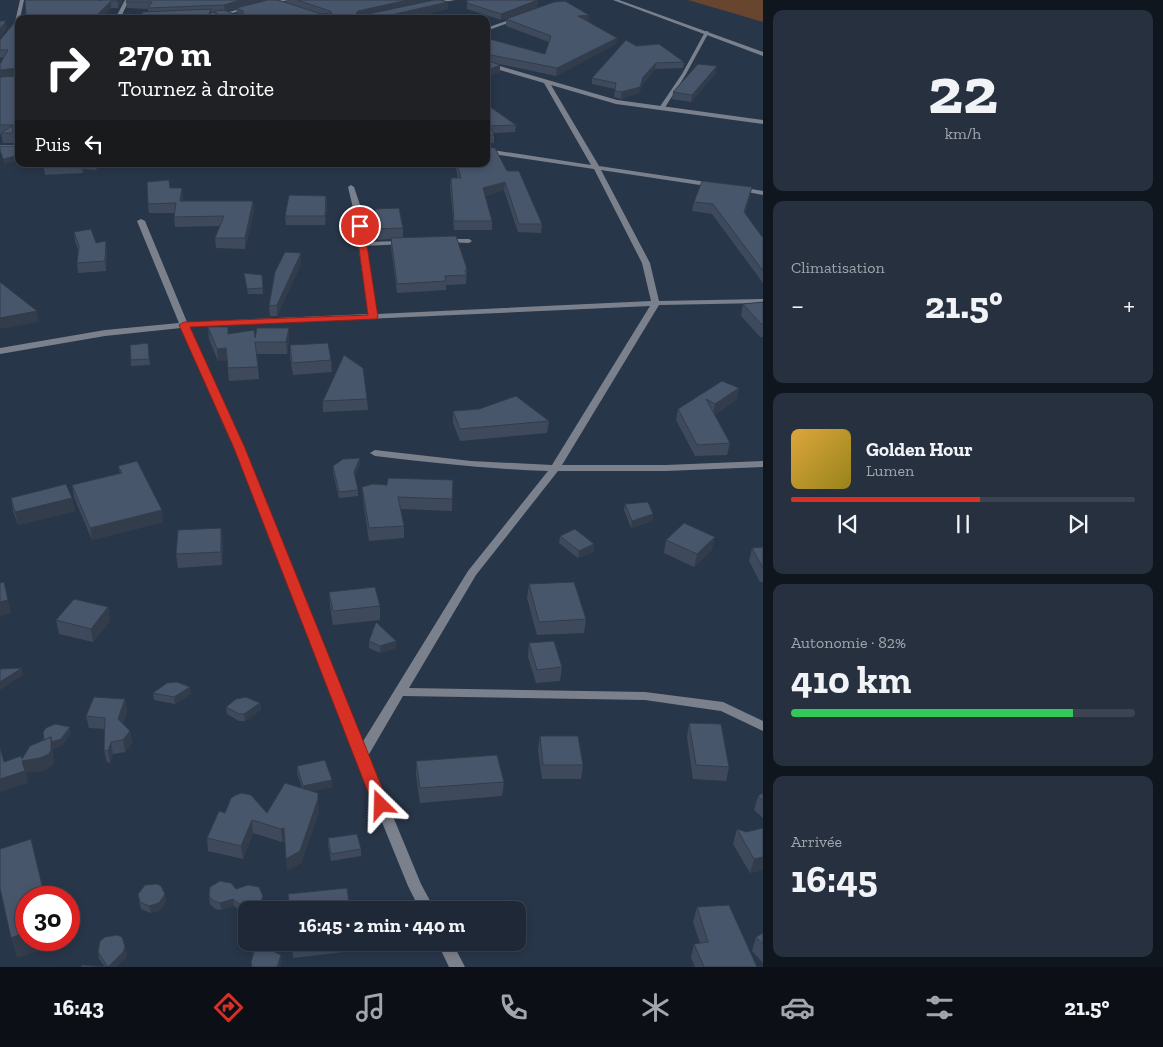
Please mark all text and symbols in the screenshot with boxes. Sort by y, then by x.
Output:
text: 270 m [118,33,212,75]
icon: right [35,35,100,100]
text: 22 [928,52,998,130]
text: Tournez à droite [118,75,274,102]
text: km/h [945,124,981,143]
icon: left [80,130,108,158]
text: Puis [35,133,70,156]
pin [339,205,381,247]
icon: arrive [346,212,374,240]
text: Climatisation [791,258,885,277]
text: 21.5° [925,282,1003,328]
text: − [791,289,804,322]
text: + [1123,289,1135,322]
text: Golden Hour [866,438,973,461]
text: Lumen [866,461,914,480]
icon: previous [834,510,862,538]
icon: pause [949,510,977,538]
icon: next [1064,510,1092,538]
text: Autonomie · 82% [791,633,906,652]
text: 410 km [791,657,911,703]
position arrow [354,778,406,830]
text: Arrivée [791,832,842,851]
text: 16:45 [791,856,878,902]
speed limit sign: 30 [15,886,80,951]
text: 16:45 · 2 min · 440 m [299,914,465,937]
icon: directions [211,990,246,1025]
icon: music [353,990,388,1025]
icon: phone [496,990,531,1025]
icon: climate [638,990,673,1025]
icon: car [780,990,815,1025]
icon: filters [922,990,957,1025]
text: 16:43 [54,994,104,1021]
text: 21.5° [1064,994,1109,1021]

